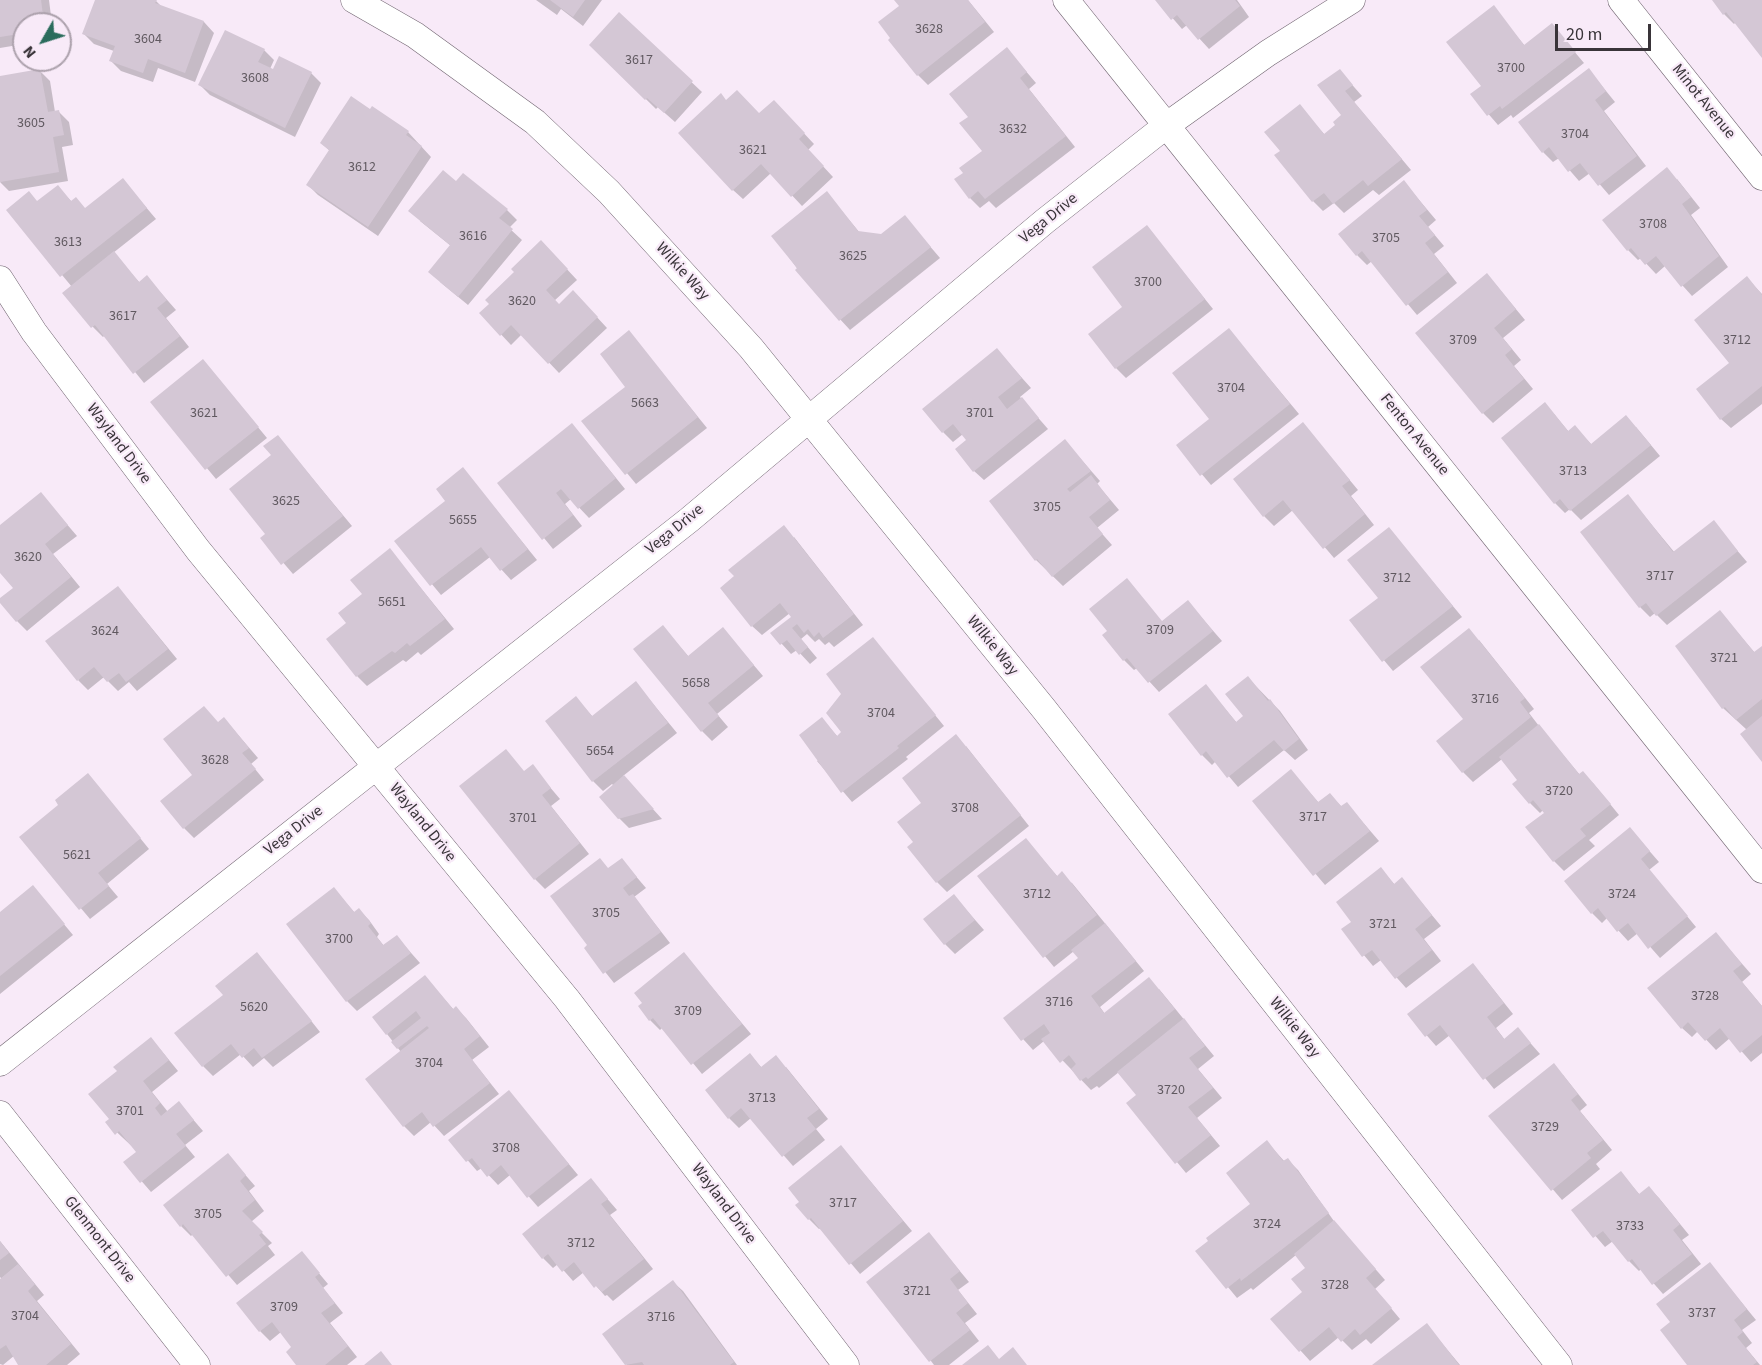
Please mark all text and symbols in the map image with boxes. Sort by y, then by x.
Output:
north arrow [12,12,72,72]
scale bar [1558,12,1654,50]
house number: 3628 [915,22,943,38]
text: 20 m [1566,22,1602,47]
house number: 3604 [134,32,162,48]
text: N [18,41,41,63]
house number: 3617 [625,53,653,69]
house number: 3700 [1497,61,1525,77]
street label: Minot Avenue [1667,61,1739,143]
house number: 3608 [241,71,269,87]
house number: 3605 [17,116,45,132]
house number: 3632 [999,122,1027,138]
house number: 3704 [1561,127,1589,143]
house number: 3621 [739,143,767,159]
house number: 3612 [348,160,376,176]
street label: Vega Drive [1016,190,1082,248]
house number: 3708 [1639,217,1667,233]
house number: 3616 [459,229,487,245]
house number: 3705 [1372,231,1400,247]
house number: 3613 [54,235,82,251]
street label: Wilkie Way [651,239,713,305]
house number: 3625 [839,249,867,265]
house number: 3700 [1134,275,1162,291]
house number: 3620 [508,294,536,310]
house number: 3617 [109,309,137,325]
house number: 3709 [1449,333,1477,349]
house number: 3712 [1723,333,1751,349]
house number: 3704 [1217,381,1245,397]
street label: Fenton Avenue [1375,390,1453,480]
house number: 5663 [631,396,659,412]
street label: Wayland Drive [82,400,154,488]
house number: 3621 [190,406,218,422]
house number: 3701 [966,406,994,422]
house number: 3713 [1559,464,1587,480]
house number: 3625 [272,494,300,510]
house number: 3705 [1033,500,1061,516]
street label: Vega Drive [642,501,708,559]
house number: 5655 [449,513,477,529]
house number: 3620 [14,550,42,566]
house number: 3717 [1646,569,1674,585]
house number: 3712 [1383,571,1411,587]
house number: 5651 [378,595,406,611]
street label: Wilkie Way [962,612,1022,680]
house number: 3709 [1146,623,1174,639]
house number: 3624 [91,624,119,640]
house number: 3721 [1710,651,1738,667]
house number: 5658 [682,676,710,692]
house number: 3716 [1471,692,1499,708]
house number: 3704 [867,706,895,722]
house number: 5654 [586,744,614,760]
house number: 3628 [201,753,229,769]
street label: Wayland Drive [384,780,460,866]
house number: 3720 [1545,784,1573,800]
house number: 3708 [951,801,979,817]
street label: Vega Drive [261,802,327,860]
house number: 3717 [1299,810,1327,826]
house number: 3701 [509,811,537,827]
house number: 5621 [63,848,91,864]
house number: 3712 [1023,887,1051,903]
house number: 3724 [1608,887,1636,903]
house number: 3705 [592,906,620,922]
house number: 3721 [1369,917,1397,933]
house number: 3700 [325,932,353,948]
house number: 3728 [1691,989,1719,1005]
street label: Wilkie Way [1264,994,1324,1062]
house number: 3716 [1045,995,1073,1011]
house number: 5620 [240,1000,268,1016]
house number: 3709 [674,1004,702,1020]
house number: 3704 [415,1056,443,1072]
house number: 3720 [1157,1083,1185,1099]
house number: 3713 [748,1091,776,1107]
house number: 3701 [116,1104,144,1120]
house number: 3729 [1531,1120,1559,1136]
house number: 3708 [492,1141,520,1157]
street label: Wayland Drive [687,1160,759,1248]
street label: Glenmont Drive [59,1193,139,1287]
house number: 3717 [829,1196,857,1212]
house number: 3705 [194,1207,222,1223]
house number: 3724 [1253,1217,1281,1233]
house number: 3733 [1616,1219,1644,1235]
house number: 3712 [567,1236,595,1252]
house number: 3728 [1321,1278,1349,1294]
house number: 3721 [903,1284,931,1300]
house number: 3709 [270,1300,298,1316]
house number: 3737 [1688,1306,1716,1322]
house number: 3704 [11,1309,39,1325]
house number: 3716 [647,1310,675,1326]

